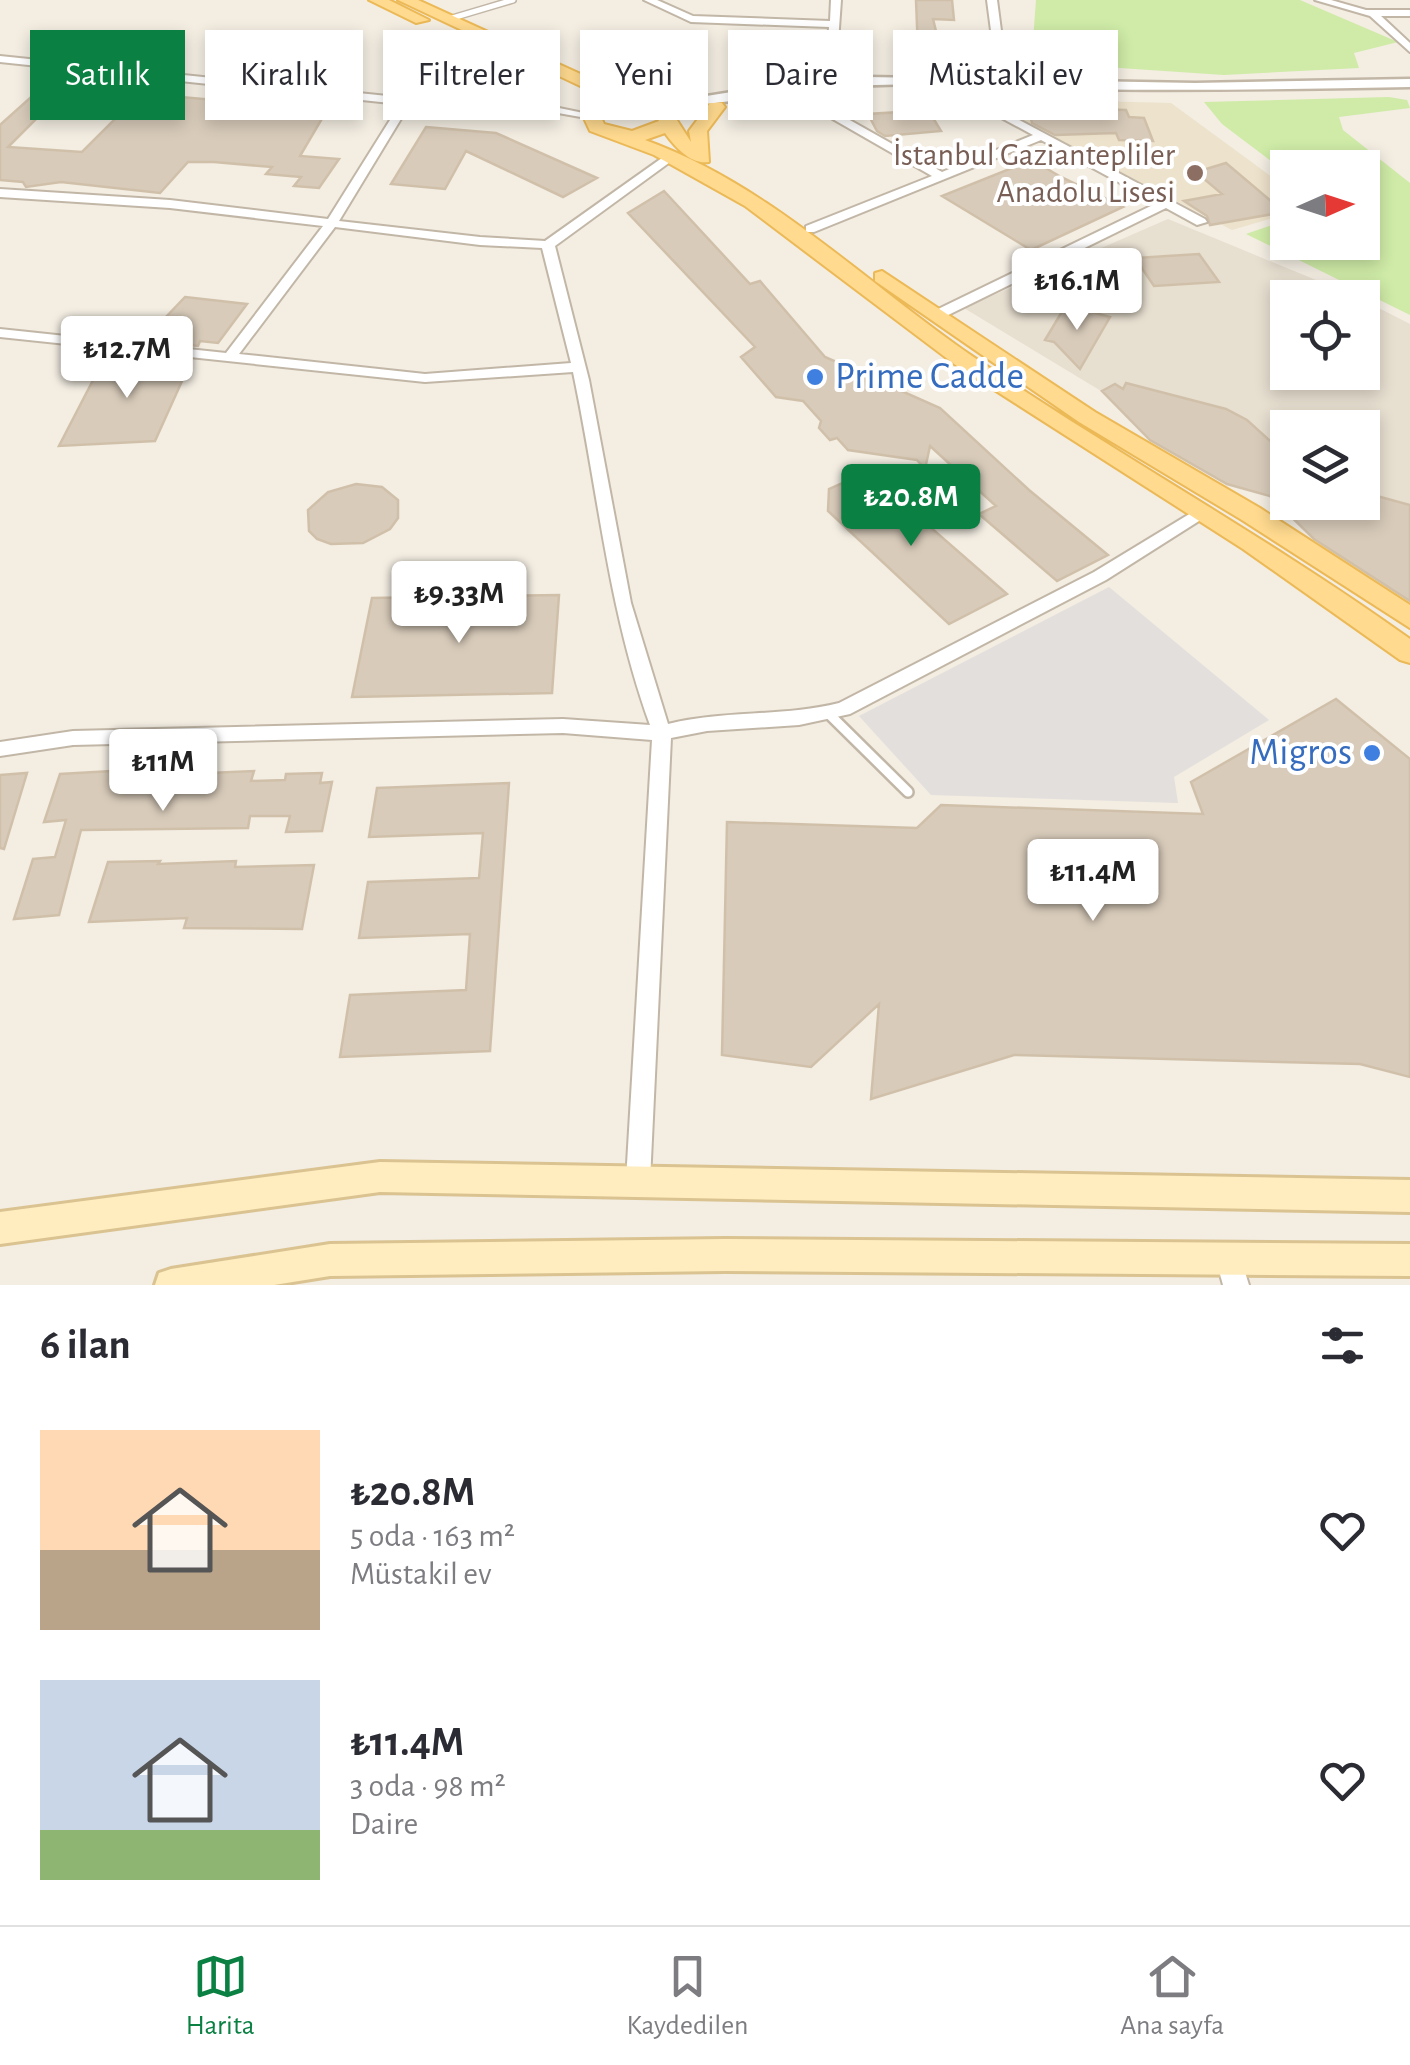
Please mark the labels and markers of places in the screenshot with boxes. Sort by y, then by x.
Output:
place label: İstanbul Gaziantepliler Anadolu Lisesi [893,138,1176,208]
marker: İstanbul Gaziantepliler Anadolu Lisesi [1184,162,1206,184]
pin: ₺16.1M [996,248,1158,333]
pin: ₺12.7M [46,316,208,401]
place label: Prime Cadde [835,358,1024,396]
marker: Prime Cadde [804,366,826,388]
pin: ₺20.8M [830,464,992,549]
pin: ₺9.33M [378,561,540,646]
pin: ₺11M [104,729,222,814]
place label: Migros [1249,734,1352,772]
marker: Migros [1361,742,1383,764]
pin: ₺11.4M [1012,839,1174,924]

